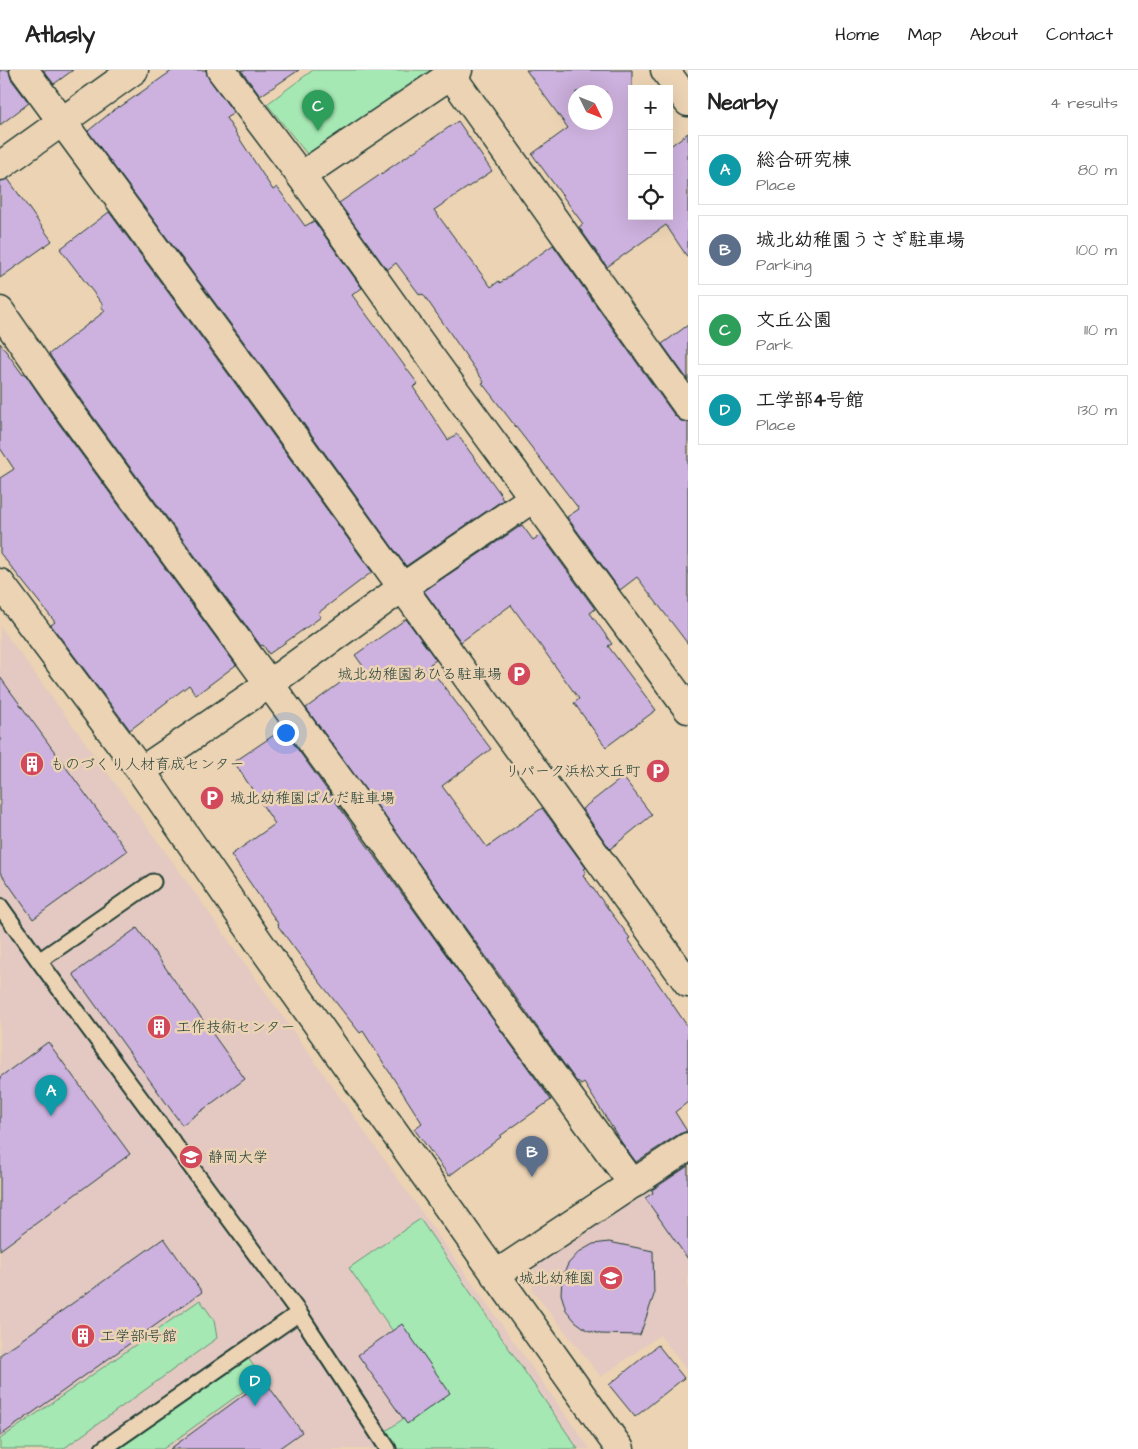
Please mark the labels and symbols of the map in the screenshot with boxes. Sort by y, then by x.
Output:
north arrow [568,85,613,130]
pin: C [302,90,334,131]
parking icon: 城北幼稚園あひる駐車場 [506,661,532,687]
place label: 城北幼稚園あひる駐車場 [338,664,502,685]
your location [273,720,299,746]
building icon: ものづくり人材育成センター [19,751,45,777]
place label: ものづくり人材育成センター [50,754,244,775]
parking icon: リパーク浜松文丘町 [645,758,671,784]
place label: リパーク浜松文丘町 [505,761,641,782]
parking icon: 城北幼稚園ぱんだ駐車場 [199,785,225,811]
place label: 城北幼稚園ぱんだ駐車場 [230,788,395,809]
building icon: 工作技術センター [146,1014,172,1040]
place label: 工作技術センター [176,1017,295,1038]
pin: A [35,1075,67,1116]
pin: B [516,1136,548,1177]
school or university icon: 静岡大学 [178,1144,204,1170]
place label: 静岡大学 [208,1147,268,1168]
school or university icon: 城北幼稚園 [598,1265,624,1291]
place label: 城北幼稚園 [519,1268,594,1289]
building icon: 工学部1号館 [70,1323,96,1349]
place label: 工学部1号館 [100,1326,177,1347]
pin: D [239,1365,271,1406]

